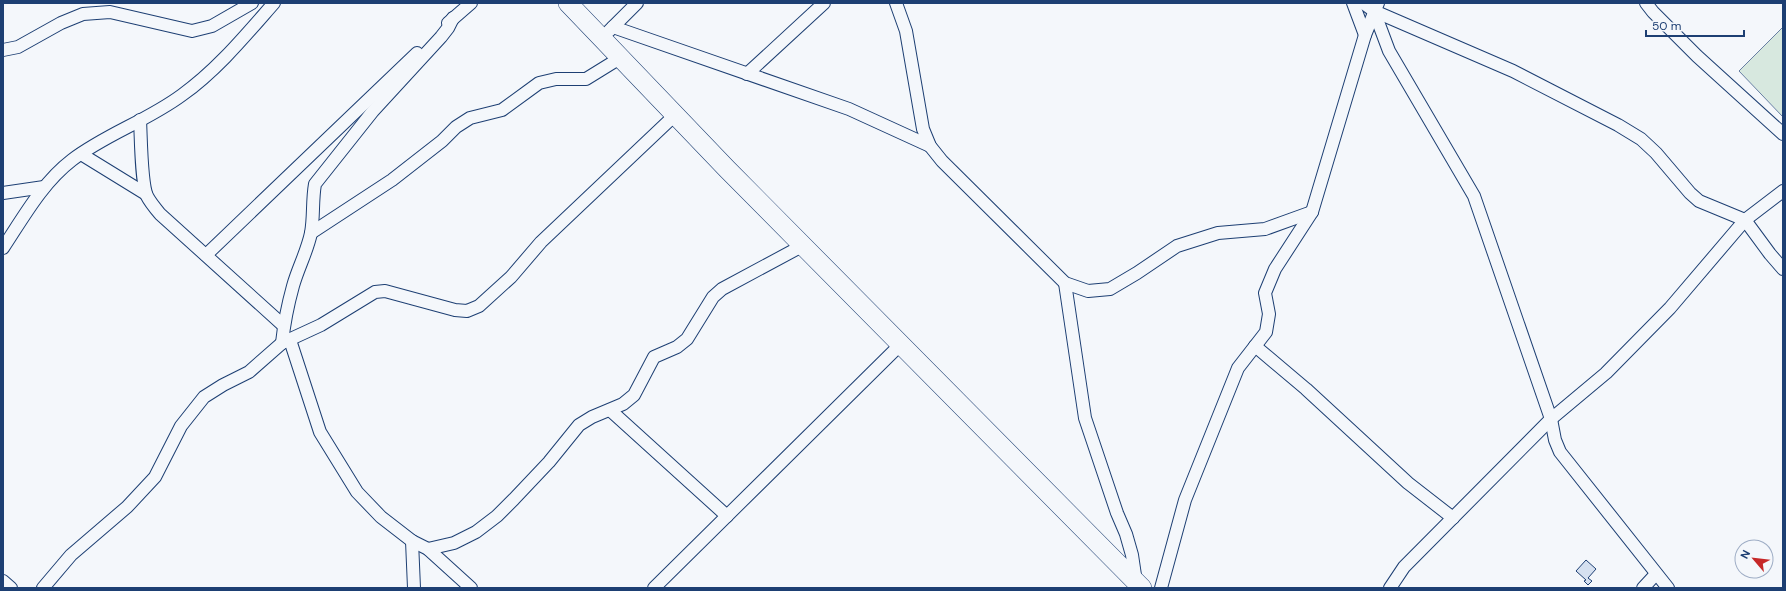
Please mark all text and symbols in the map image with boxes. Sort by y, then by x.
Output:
scale bar [1646,12,1744,38]
text: 50 m [1652,18,1681,34]
north arrow [1734,539,1774,579]
text: N [1737,547,1753,561]

